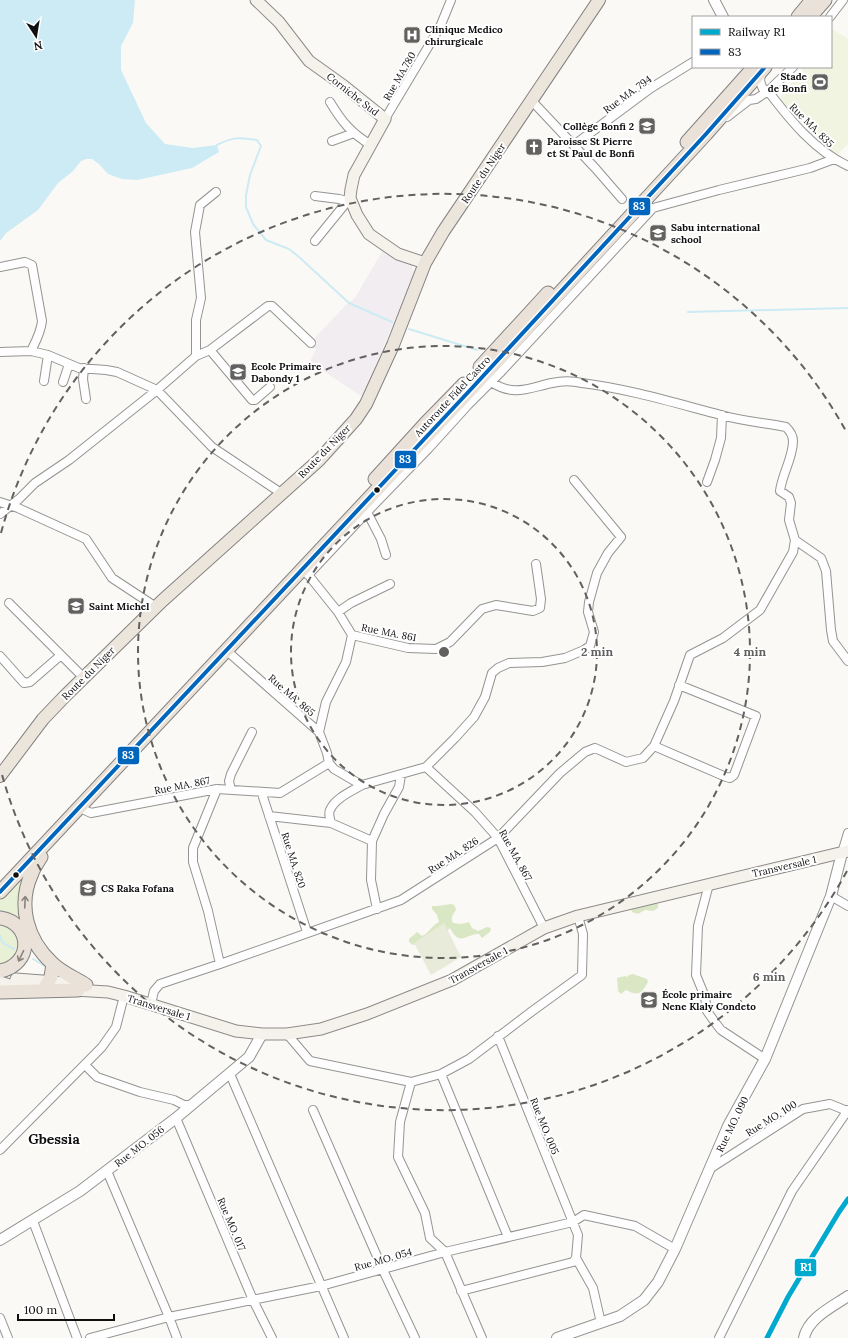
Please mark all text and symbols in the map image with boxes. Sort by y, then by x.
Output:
north arrow [16,16,56,56]
legend [692,16,832,68]
place label: Clinique Medico chirurgicale [425,23,503,48]
text: Railway R1 [728,24,785,39]
hospital icon: Clinique Medico chirurgicale [402,25,422,45]
text: N [32,38,44,54]
text: 83 [728,44,742,59]
street label: Rue MA.780 [380,49,419,103]
street label: Corniche Sud [324,70,382,119]
place label: Stade de Bonfi [768,70,808,95]
street label: Rue MA. 794 [601,72,654,116]
sports icon: Stade de Bonfi [810,72,830,92]
street label: Rue MA. 835 [787,100,837,150]
school or university icon: Collège Bonfi 2 [637,116,657,136]
place label: Collège Bonfi 2 [563,120,634,133]
place label: Paroisse St Pierre et St Paul de Bonfi [547,135,635,160]
church icon: Paroisse St Pierre et St Paul de Bonfi [524,137,544,157]
street label: Route du Niger [458,140,509,206]
line badge: 83 [628,197,651,216]
text: 83 [633,199,645,213]
place label: Sabu international school [671,221,760,246]
school or university icon: Sabu international school [648,223,668,243]
street label: Autoroute Fidel Castro [411,353,493,440]
place label: Ecole Primaire Dabondy 1 [251,360,322,385]
school or university icon: Ecole Primaire Dabondy 1 [228,362,248,382]
street label: Route du Niger [295,421,354,481]
line badge: 83 [394,450,417,469]
text: 83 [399,452,411,466]
unlabelled marker [372,485,382,495]
school or university icon: Saint Michel [66,596,86,616]
place label: Saint Michel [89,600,149,613]
street label: Rue MA. 861 [360,621,418,644]
street label: Route du Niger [59,643,118,703]
text: 2 min [581,644,613,659]
text: 4 min [734,644,767,659]
centre of rings [437,645,451,659]
street label: Rue MA. 865 [266,672,318,719]
line badge: 83 [117,746,140,765]
text: 83 [122,748,134,762]
street label: Rue MA. 867 [153,774,212,797]
street label: Rue MA. 867 [496,827,535,884]
street label: Rue MA. 820 [278,831,309,890]
street label: Rue MA. 826 [426,834,481,877]
street label: Transversale 1 [751,853,818,880]
unlabelled marker [11,870,21,880]
school or university icon: CS Raka Fofana [78,878,98,898]
place label: CS Raka Fofana [101,882,175,895]
one-way arrow [21,896,28,909]
street label: Transversale 1 [447,944,510,987]
one-way arrow [17,950,24,962]
text: 6 min [753,969,786,984]
place label: École primaire Nene Klaly Condeto [662,988,756,1013]
school or university icon: École primaire Nene Klaly Condeto [639,990,659,1010]
street label: Transversale 1 [126,992,192,1023]
street label: Rue MO. 090 [713,1094,752,1154]
street label: Rue MO. 005 [527,1096,562,1156]
street label: Rue MO. 100 [743,1097,799,1139]
street label: Rue MO. 056 [112,1123,167,1170]
district label: Gbessia [28,1130,80,1148]
street label: Rue MO. 017 [214,1196,249,1253]
street label: Rue MO. 054 [353,1245,414,1274]
line badge: R1 [794,1258,817,1277]
text: R1 [800,1260,813,1274]
scale bar [18,1296,114,1322]
text: 100 m [24,1302,57,1317]

